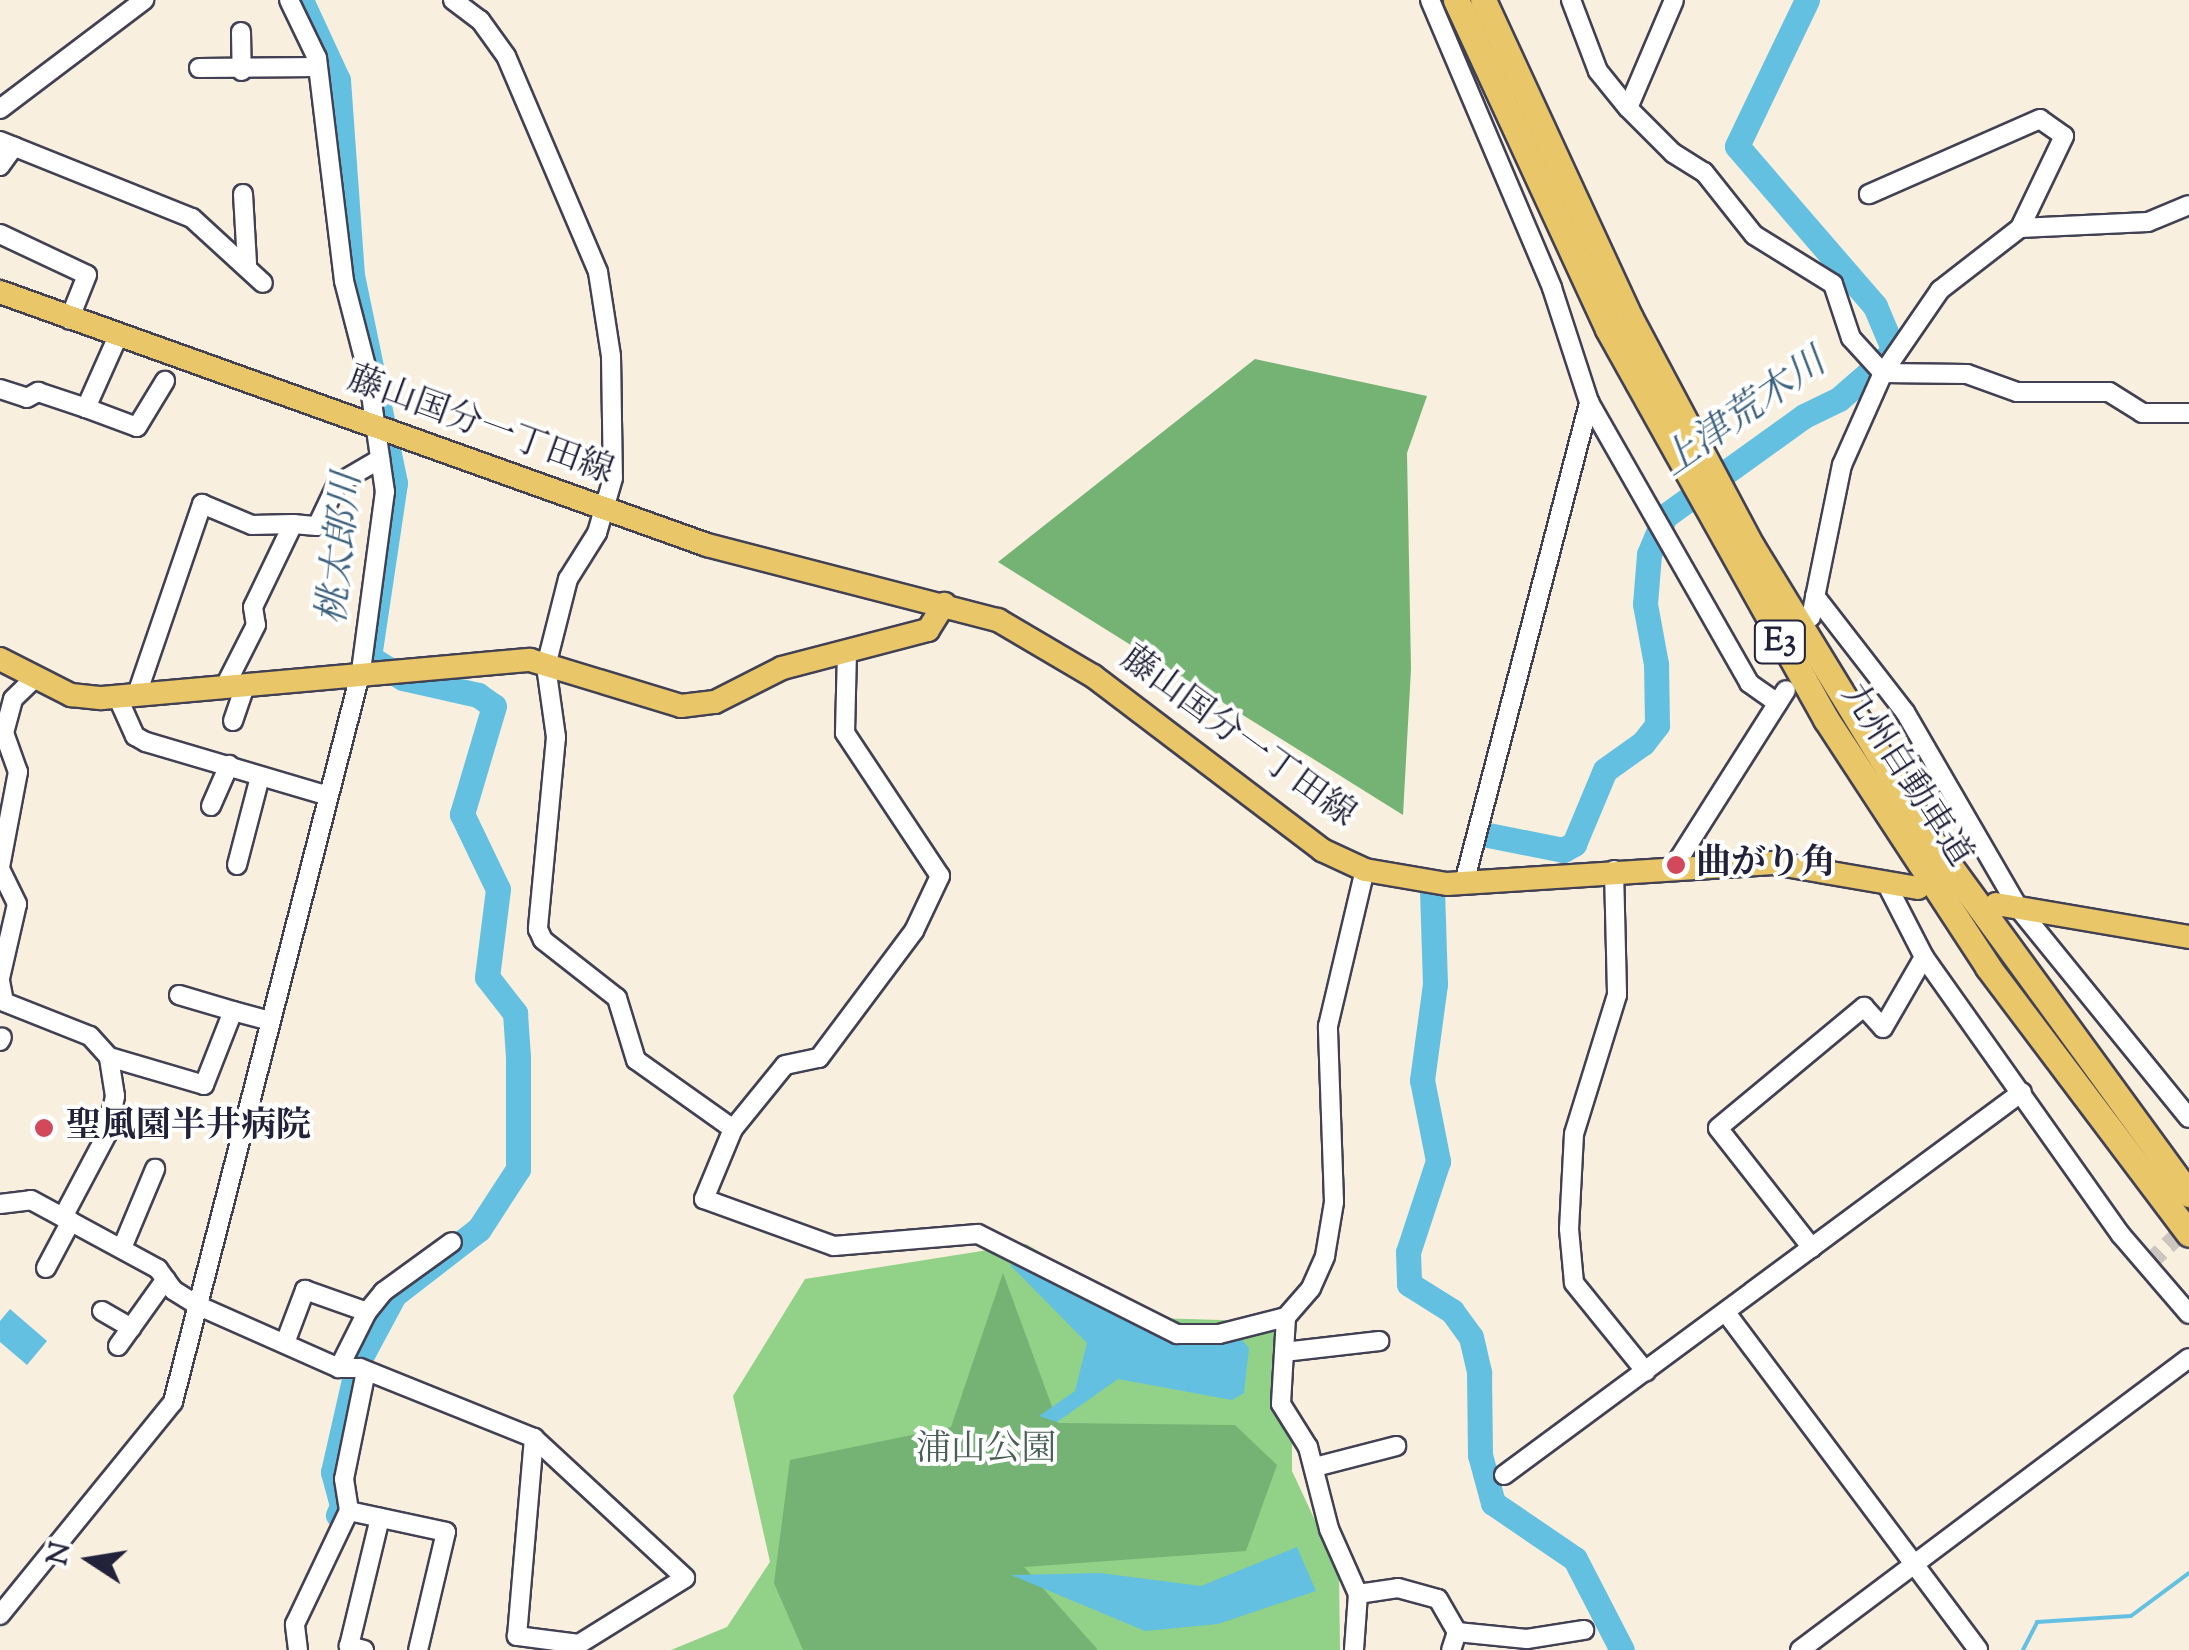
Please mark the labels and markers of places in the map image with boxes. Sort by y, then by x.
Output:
place label: 曲がり角 [1696,844,1836,886]
marker: 曲がり角 [1665,854,1687,876]
place label: 聖風園半井病院 [66,1107,311,1149]
marker: 聖風園半井病院 [31,1115,57,1141]

